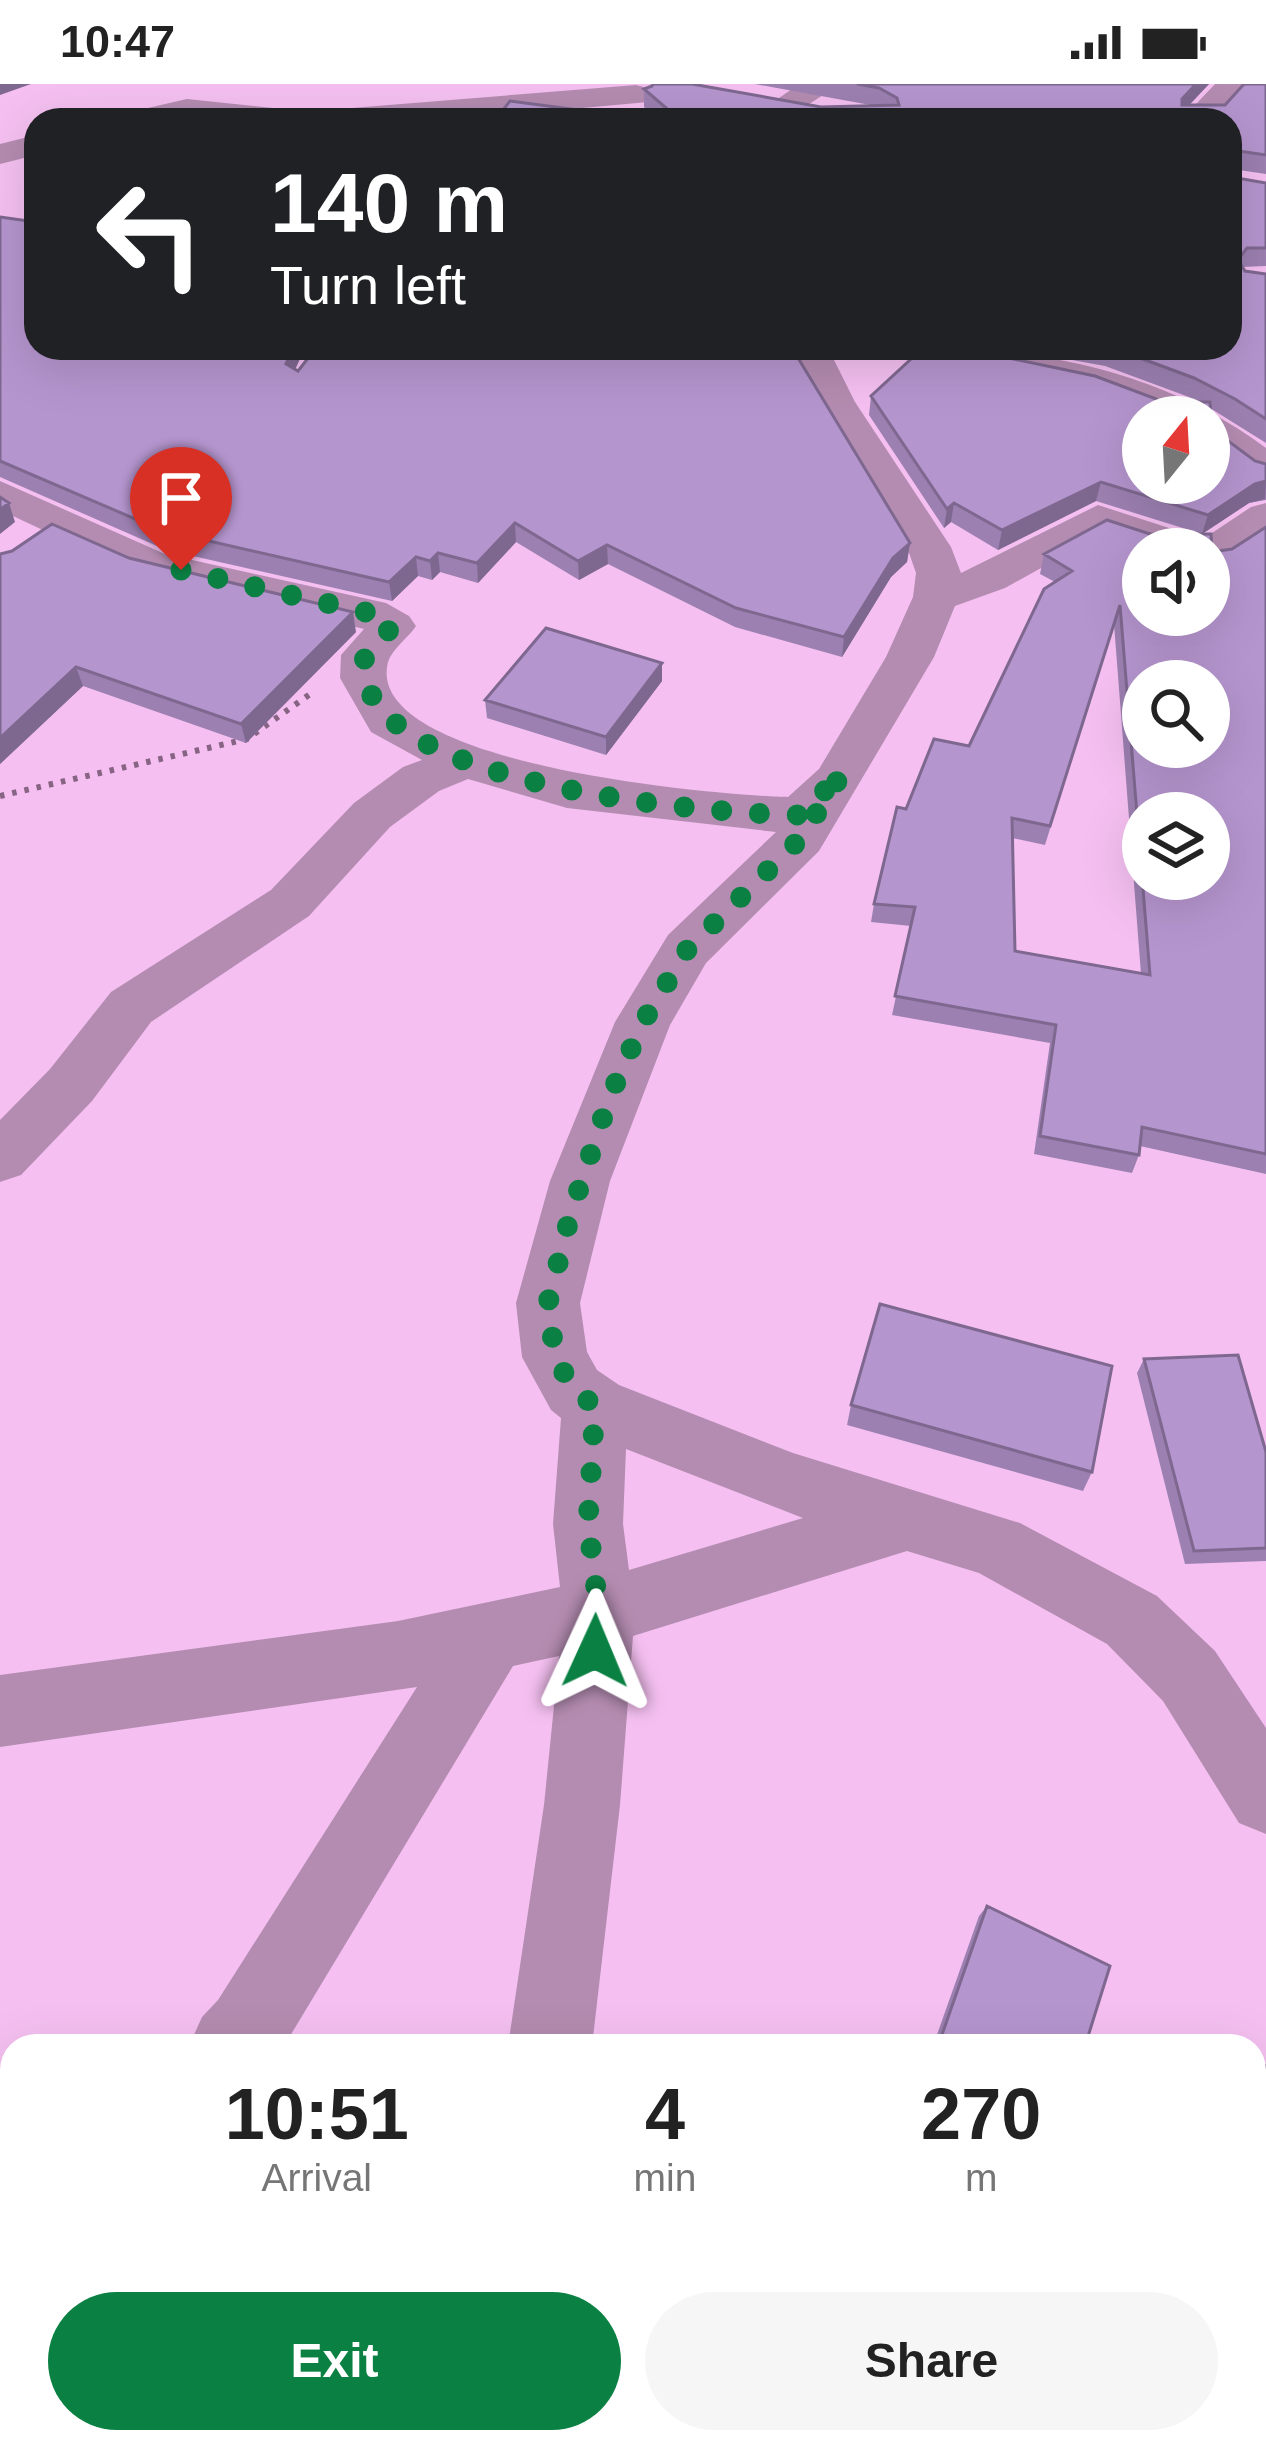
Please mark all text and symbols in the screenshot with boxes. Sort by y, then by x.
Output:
text: 10:47 [60,16,175,67]
icon: left [72,156,228,312]
text: 140 m [270,156,508,250]
text: Turn left [270,255,466,315]
north arrow [1122,396,1230,504]
map controls [1122,396,1230,900]
pin [130,447,232,570]
icon: arrive [148,465,214,531]
button: sound [1122,528,1230,636]
button: search [1122,660,1230,768]
button: layers [1122,792,1230,900]
position arrow [532,1588,658,1714]
text: 10:51 [225,2074,409,2154]
text: 4 [645,2074,685,2154]
text: 270 [921,2074,1041,2154]
text: Arrival [262,2156,372,2199]
text: min [634,2156,696,2199]
text: m [965,2156,997,2199]
button: Exit [48,2292,621,2430]
button: Share [645,2292,1218,2430]

